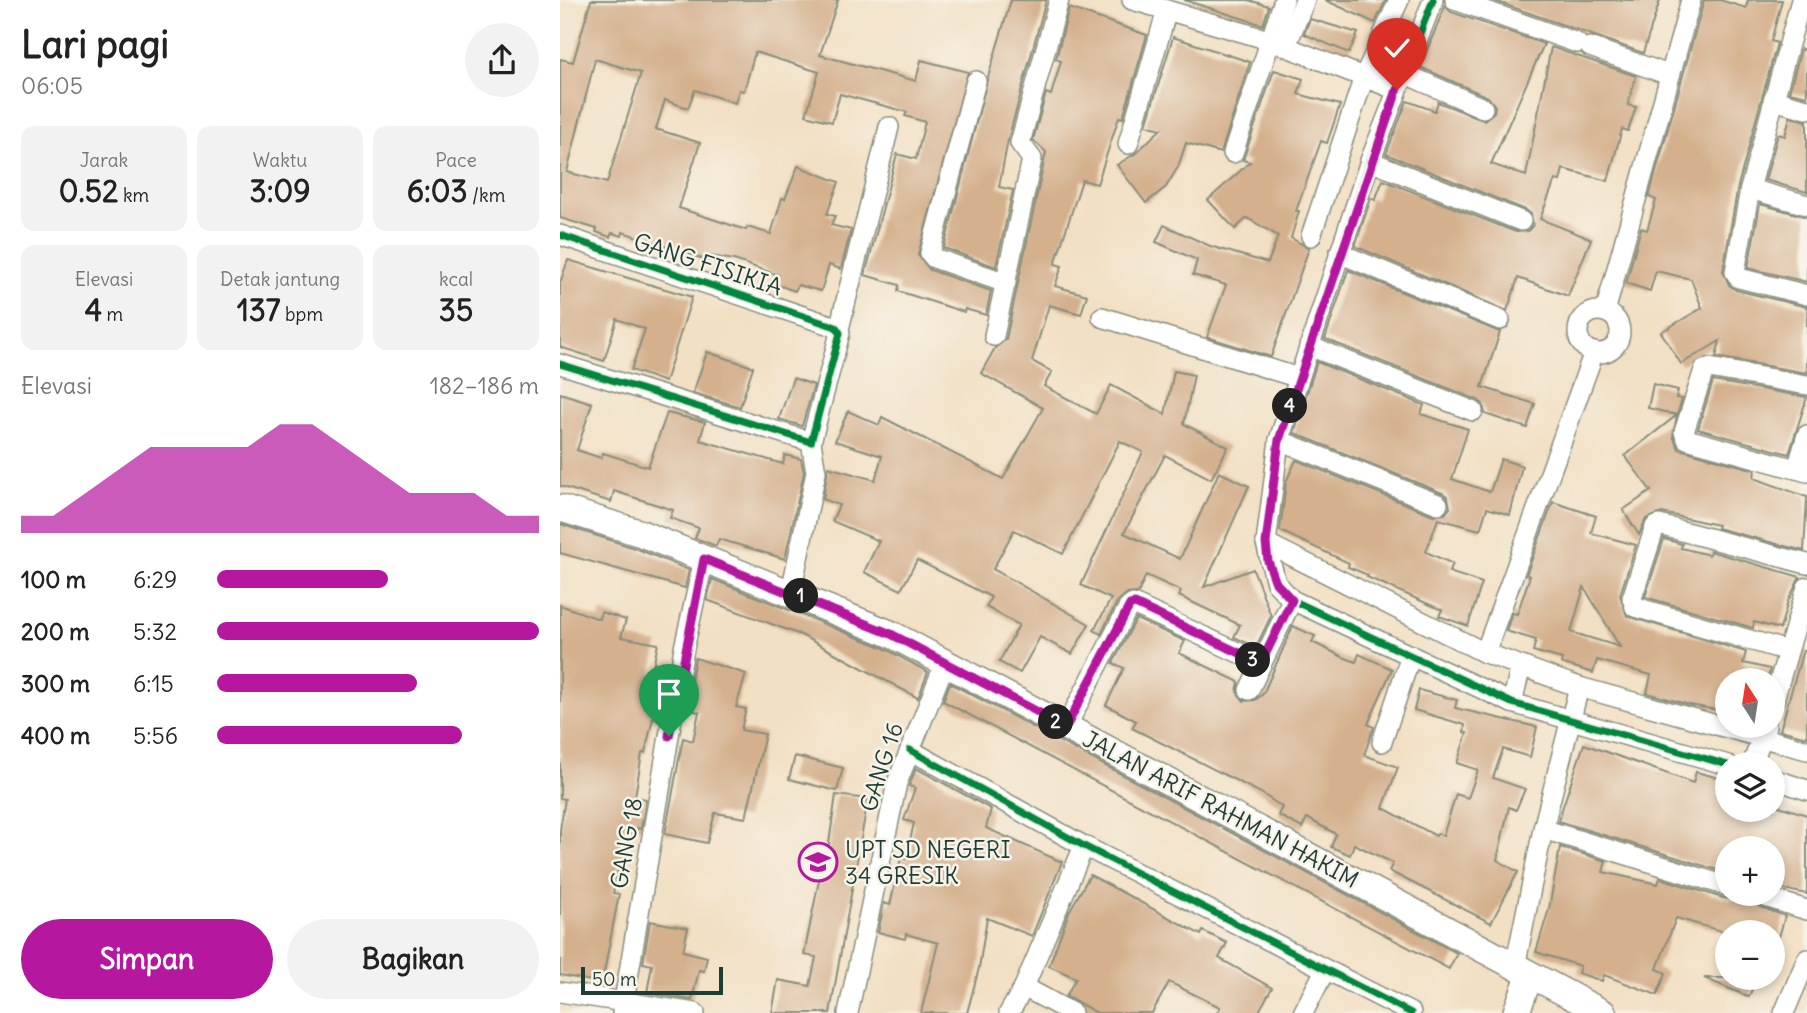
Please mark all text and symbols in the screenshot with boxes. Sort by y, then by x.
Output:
pin [1367,18,1427,90]
text: Lari pagi [21,21,169,68]
button: share [465,23,539,97]
icon: check [1378,29,1416,67]
text: 06:05 [21,71,83,100]
text: Jarak [80,148,128,172]
text: Waktu [253,148,307,172]
text: Pace [435,148,477,172]
text: 0.52 [59,172,118,210]
text: 3:09 [250,172,310,210]
text: 6:03 [407,172,468,210]
text: km [118,183,149,207]
text: /km [468,183,505,207]
street label: GANG FISIKIA [630,226,786,302]
text: Elevasi [75,267,133,291]
text: Detak jantung [220,267,340,291]
text: kcal [439,267,473,291]
text: 4 [85,291,102,329]
text: 137 [237,291,281,329]
text: 35 [439,291,473,329]
text: m [102,302,123,326]
text: bpm [281,302,323,326]
text: Elevasi [21,371,92,400]
text: 182–186 m [430,371,539,400]
pin: 4 [1272,388,1308,424]
text: 4 [1284,393,1295,417]
text: 100 m [21,565,86,594]
text: 6:29 [133,565,177,594]
pin: 1 [784,578,818,614]
text: 1 [797,583,804,607]
text: 200 m [21,617,90,646]
text: 5:32 [133,617,177,646]
pin: 3 [1236,642,1270,678]
text: 3 [1247,647,1258,671]
pin [639,664,699,736]
north arrow [1715,668,1785,738]
map controls [1715,668,1785,990]
text: 300 m [21,669,90,698]
text: 6:15 [133,669,174,698]
icon: arrive [650,675,688,713]
pin: 2 [1038,704,1074,740]
text: 2 [1050,709,1061,733]
street label: GANG 16 [853,719,909,815]
text: 400 m [21,721,90,750]
text: 5:56 [133,721,178,750]
street label: JALAN ARIF RAHMAN HAKIM [1078,724,1364,894]
button: layers [1715,752,1785,822]
street label: GANG 18 [604,795,648,891]
place label: UPT SD NEGERI 34 GRESIK [845,835,1010,890]
button: + [1715,836,1785,906]
school or university icon: UPT SD NEGERI 34 GRESIK [797,841,839,883]
button: Simpan [21,919,273,999]
button: Bagikan [287,919,539,999]
button: − [1715,920,1785,990]
scale bar [581,964,723,996]
text: 50 m [592,967,637,991]

